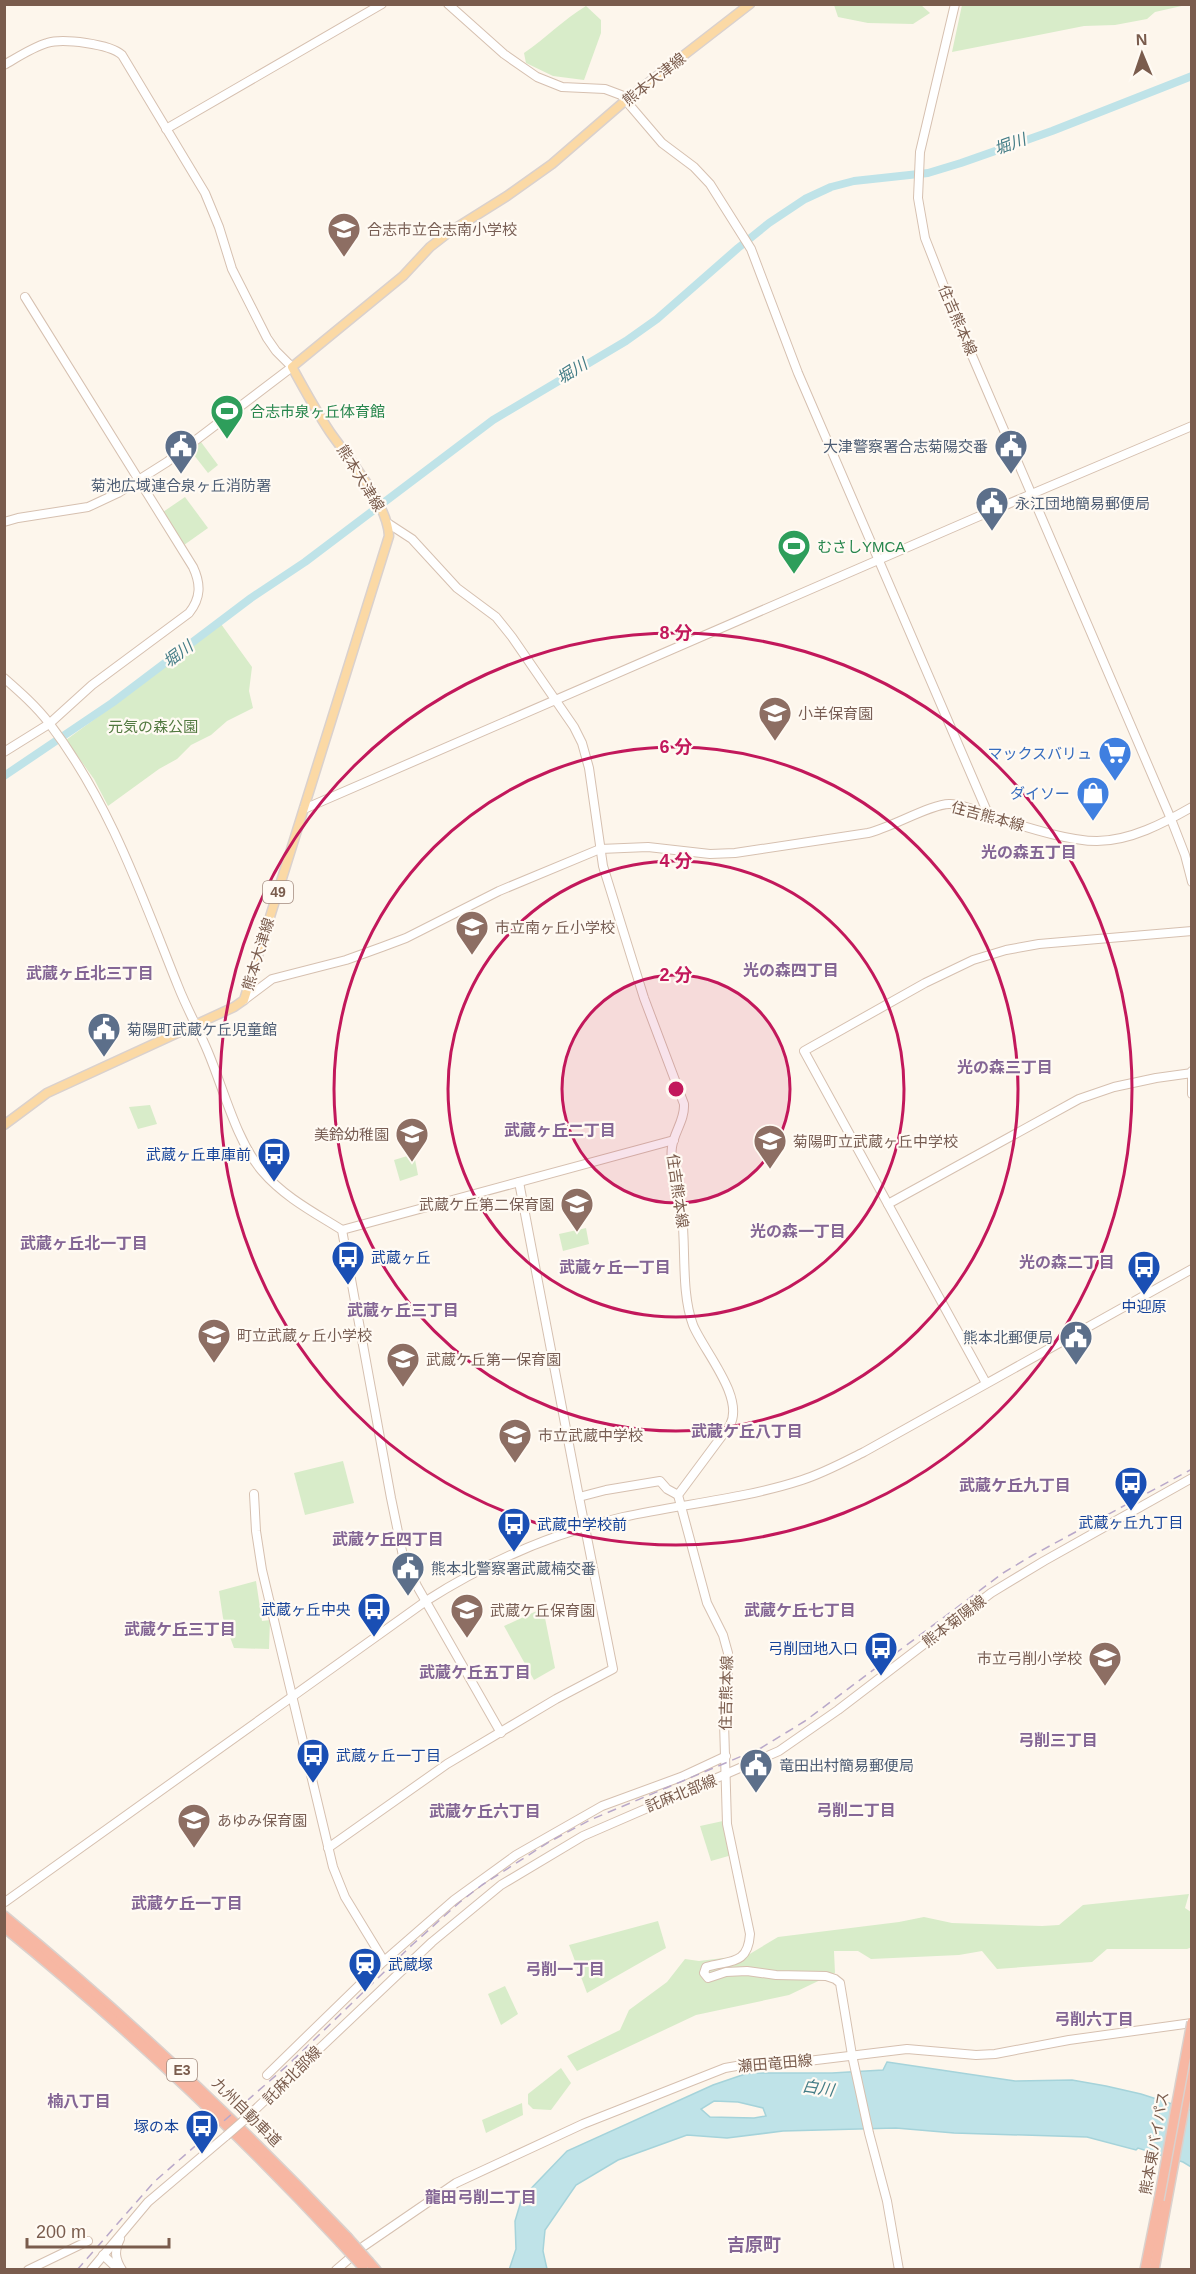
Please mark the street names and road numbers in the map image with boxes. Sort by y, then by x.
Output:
street label: 熊本大津線 [619,49,689,109]
street label: 住吉熊本線 [936,282,980,358]
street label: 熊本大津線 [334,442,388,514]
street label: 住吉熊本線 [950,798,1026,834]
road number: 49 [263,881,293,903]
street label: 熊本大津線 [239,916,277,992]
street label: 住吉熊本線 [664,1153,692,1229]
street label: 熊本菊陽線 [919,1592,989,1650]
street label: 住吉熊本線 [717,1655,735,1731]
street label: 託麻北部線 [643,1771,719,1815]
street label: 託麻北部線 [259,2042,325,2108]
street label: 瀬田竜田線 [737,2051,813,2075]
road number: E3 [167,2059,197,2081]
street label: 九州自動車道 [209,2074,285,2150]
street label: 熊本東バイパス [1137,2090,1171,2196]

